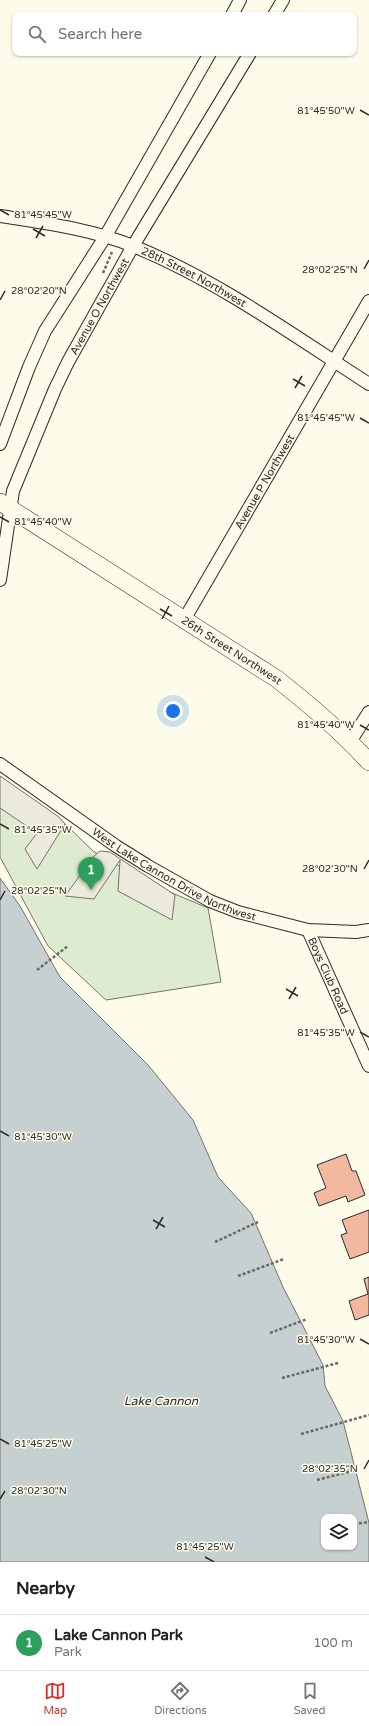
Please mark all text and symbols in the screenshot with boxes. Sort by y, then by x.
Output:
search box [12,12,357,56]
icon: search [26,23,48,45]
text: Search here [58,25,142,43]
text: 81°45'50"W [297,105,355,117]
text: 81°45'45"W [14,209,72,221]
street label: 28th Street Northwest [139,244,249,310]
street label: Avenue O Northwest [67,256,132,357]
text: 28°02'25"N [302,264,358,276]
text: 28°02'20"N [11,285,67,297]
text: 81°45'45"W [297,412,355,424]
street label: Avenue P Northwest [232,432,297,532]
text: 81°45'40"W [14,516,72,528]
street label: 26th Street Northwest [179,614,284,687]
your location [163,701,183,721]
text: 81°45'40"W [297,719,355,731]
text: 81°45'35"W [14,824,72,836]
street label: West Lake Cannon Drive Northwest [89,825,257,923]
pin: 1 [78,857,104,890]
text: 28°02'30"N [302,863,358,875]
text: 28°02'25"N [11,885,67,897]
street label: Boys Club Road [305,935,351,1016]
text: 81°45'35"W [297,1027,355,1039]
text: 81°45'30"W [14,1131,72,1143]
text: 81°45'30"W [297,1334,355,1346]
water label: Lake Cannon [124,1394,199,1408]
text: 81°45'25"W [14,1438,72,1450]
text: 28°02'35"N [302,1463,358,1475]
text: 28°02'30"N [11,1485,67,1497]
map controls [321,1514,357,1550]
button: layers [321,1514,357,1550]
text: 81°45'25"W [176,1541,234,1553]
text: Nearby [16,1578,75,1599]
text: Lake Cannon Park [54,1626,183,1644]
text: 1 [25,1635,33,1651]
text: 100 m [313,1635,353,1651]
text: Park [54,1644,82,1660]
tab: Map [43,1680,67,1717]
tab: Directions [154,1680,207,1717]
tab: Saved [294,1680,326,1717]

